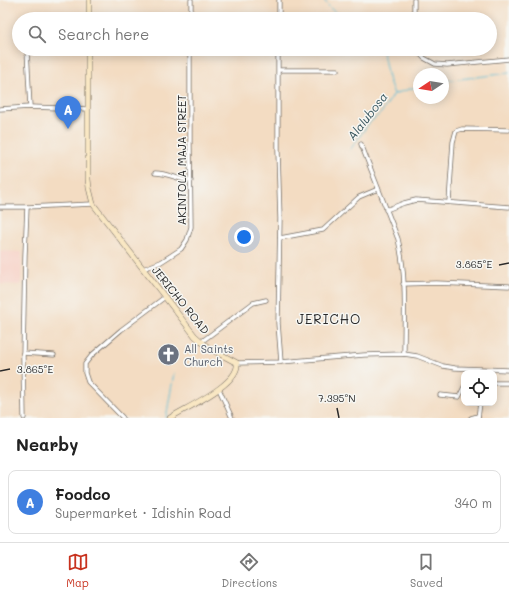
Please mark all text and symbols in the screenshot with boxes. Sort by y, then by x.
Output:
search box [12,12,497,56]
icon: search [26,23,48,45]
text: Search here [58,24,149,44]
north arrow [413,68,449,104]
water label: Alalubosa [343,89,391,143]
street label: AKINTOLA MAJA STREET [174,95,189,225]
pin: A [55,96,81,129]
your location [234,227,254,247]
text: 3.865°E [456,257,492,271]
street label: JERICHO ROAD [149,263,213,337]
district label: JERICHO [297,310,361,327]
church icon: All Saints Church [156,341,182,367]
place label: All Saints Church [184,341,233,369]
text: 3.865°E [17,362,53,376]
map controls [461,370,497,406]
button: locate [461,370,497,406]
text: 7.395°N [318,391,356,405]
text: Nearby [16,433,78,455]
text: Foodco [55,484,110,504]
text: A [25,494,35,511]
text: 340 m [454,494,492,511]
text: Supermarket · Idishin Road [55,504,231,521]
tab: Map [66,551,89,590]
tab: Directions [221,551,277,590]
tab: Saved [410,551,443,590]

